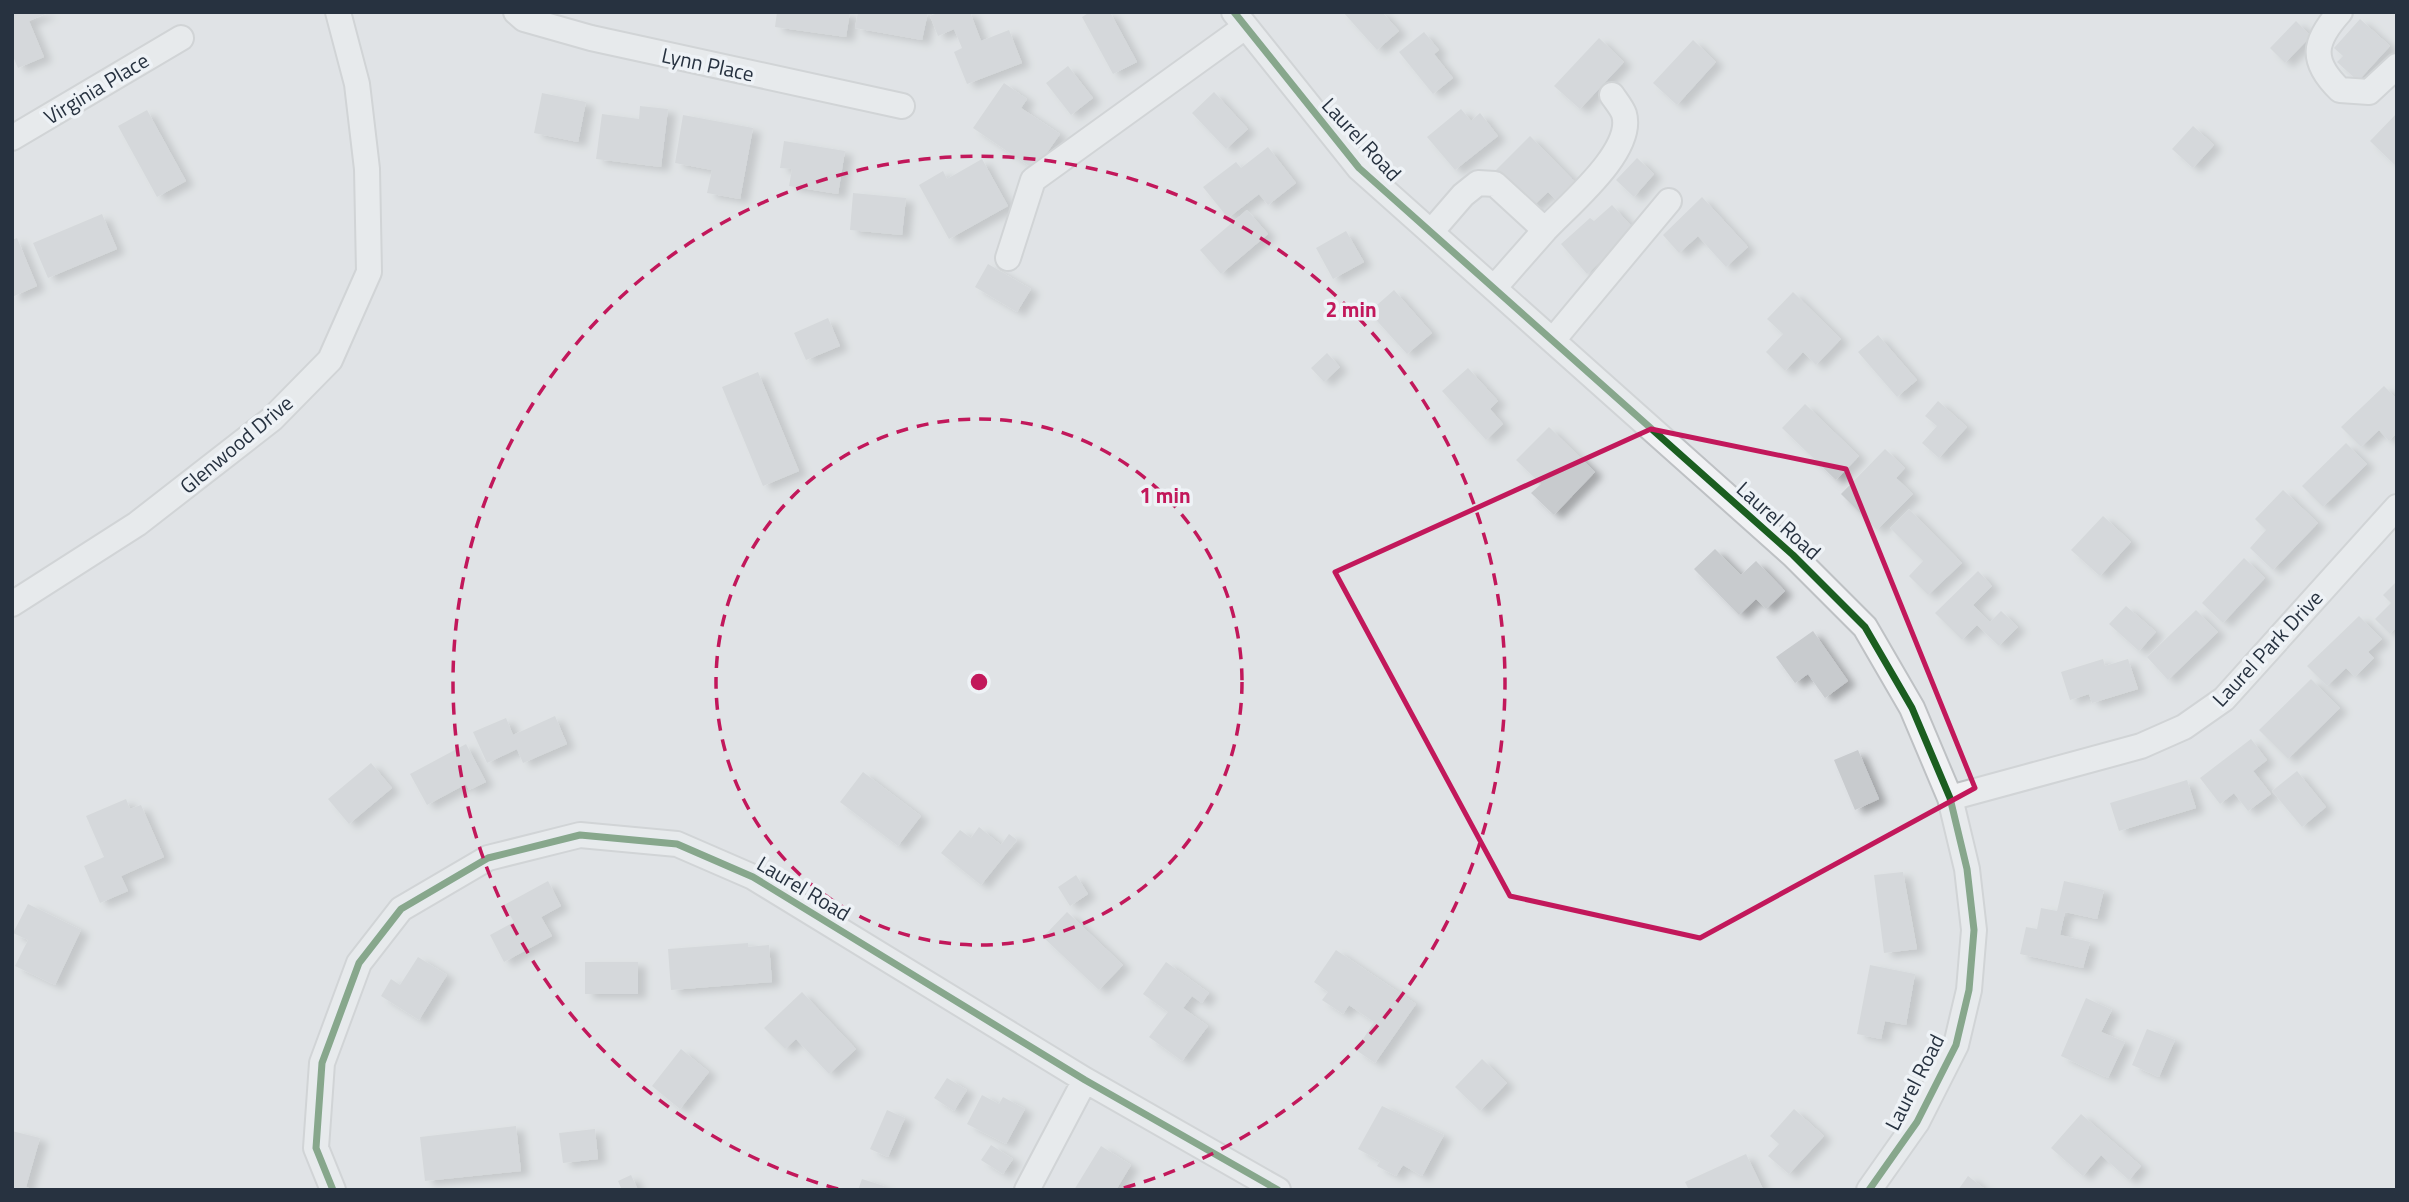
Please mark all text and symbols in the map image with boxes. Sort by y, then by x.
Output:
street label: Lynn Place [659,39,757,89]
street label: Virginia Place [37,44,155,132]
street label: Laurel Road [1315,90,1409,188]
text: 2 min [1325,293,1377,325]
street label: Glenwood Drive [172,387,300,501]
street label: Laurel Road [1730,473,1828,567]
text: 1 min [1139,479,1191,511]
street label: Laurel Park Drive [2204,582,2330,714]
centre of rings [967,670,991,694]
street label: Laurel Road [751,847,857,929]
street label: Laurel Road [1876,1028,1952,1136]

